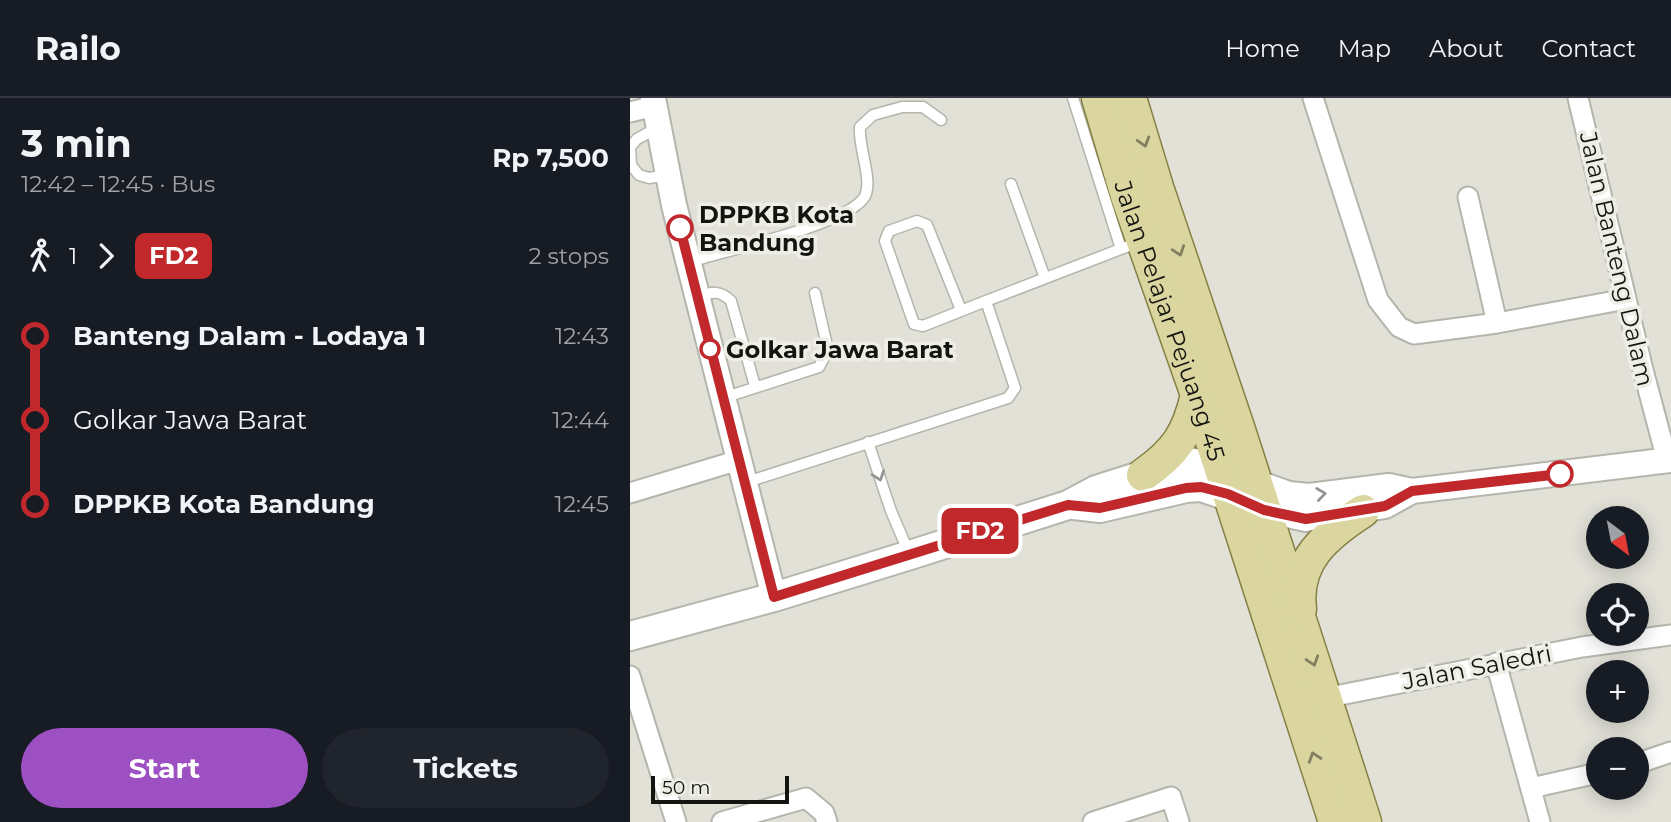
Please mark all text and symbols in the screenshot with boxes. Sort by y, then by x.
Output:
text: Railo [35,28,121,68]
text: Home [1225,34,1300,63]
text: Map [1338,34,1391,63]
text: About [1429,34,1503,63]
text: Contact [1541,34,1636,63]
text: 3 min [21,120,132,167]
street label: Jalan Banteng Dalam [1573,128,1660,389]
one-way arrow [1135,136,1150,148]
text: Rp 7,500 [492,142,609,174]
text: 12:42 – 12:45 · Bus [21,170,215,198]
street label: Jalan Pelajar Pejuang 45 [1108,176,1232,464]
place label: DPPKB Kota Bandung [699,200,854,257]
marker: DPPKB Kota Bandung [667,215,693,241]
icon: walk [21,237,59,275]
icon: forward [87,237,125,275]
text: FD2 [149,241,198,270]
text: 1 [69,242,77,270]
text: 2 stops [529,242,609,270]
one-way arrow [1170,245,1185,257]
text: Banteng Dalam - Lodaya 1 [73,320,426,352]
text: 12:43 [555,322,609,350]
place label: Golkar Jawa Barat [726,335,954,364]
marker: Golkar Jawa Barat [700,339,720,359]
text: Golkar Jawa Barat [73,404,307,436]
text: 12:44 [552,406,609,434]
unlabelled marker [1547,461,1573,487]
one-way arrow [871,470,885,482]
one-way arrow [1315,487,1327,502]
text: DPPKB Kota Bandung [73,488,375,520]
text: 12:45 [555,490,609,518]
north arrow [1586,506,1648,569]
map controls [1586,506,1649,800]
line badge: FD2 [940,508,1020,554]
text: FD2 [955,516,1005,545]
button: locate [1586,583,1649,646]
street label: Jalan Saledri [1399,638,1554,696]
one-way arrow [1305,654,1319,666]
button: + [1586,660,1649,723]
button: Start [21,728,308,808]
button: Tickets [322,728,609,808]
button: − [1586,737,1649,800]
one-way arrow [1308,751,1322,764]
scale bar [651,773,789,805]
text: 50 m [662,776,710,799]

